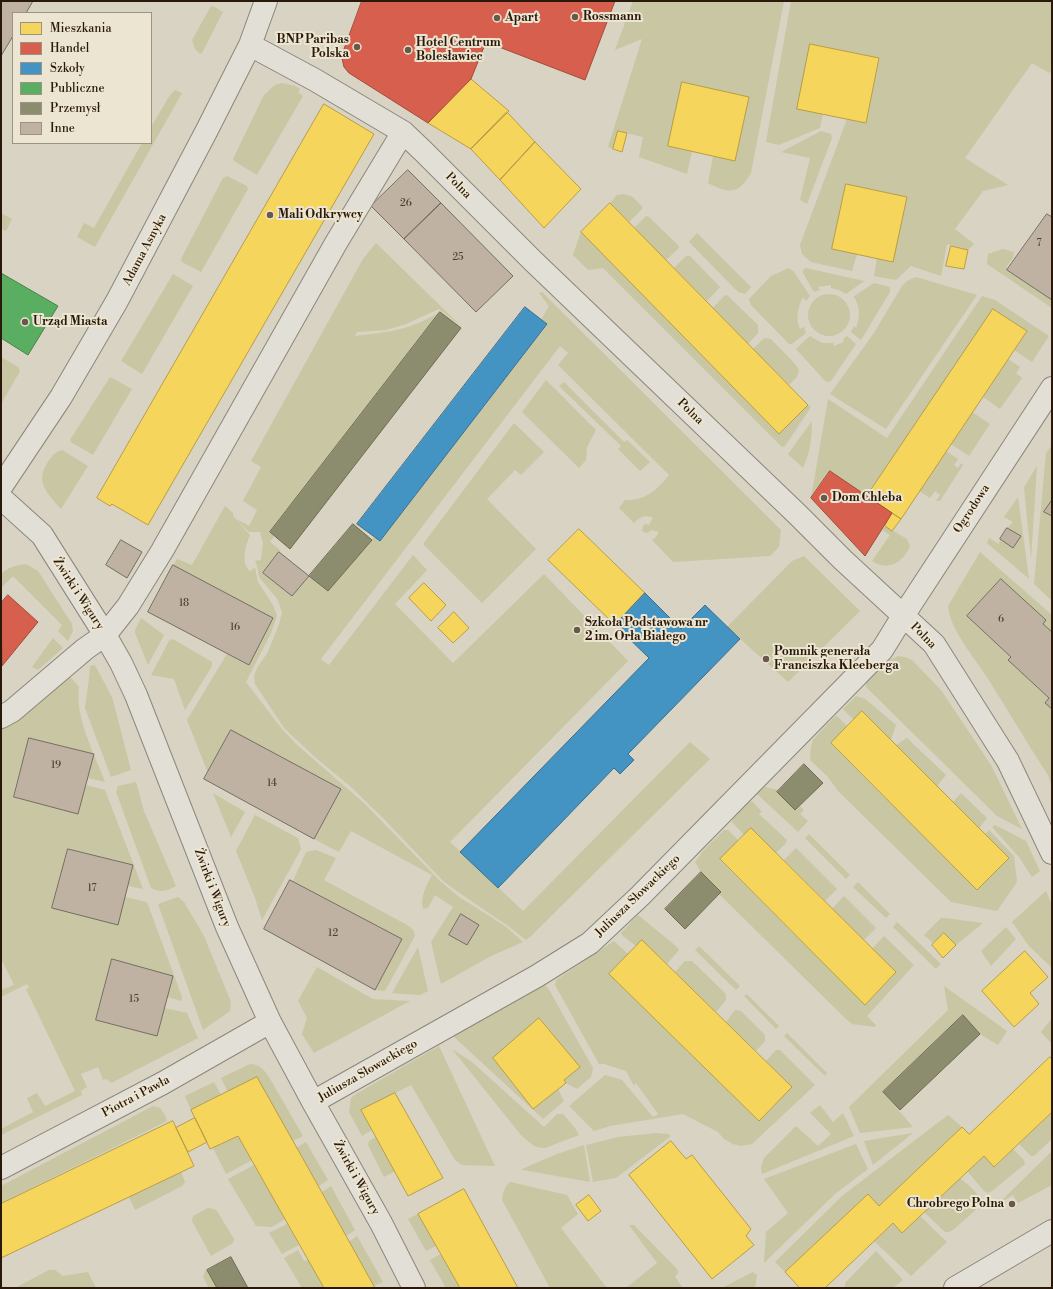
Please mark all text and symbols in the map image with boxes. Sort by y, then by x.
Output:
place label: Rossmann [583,10,641,24]
place label: Apart [505,11,538,25]
legend [12,12,152,144]
marker: Rossmann [570,12,580,22]
marker: Apart [492,13,502,23]
text: Mieszkania [50,21,112,36]
place label: BNP Paribas Polska [277,33,349,61]
place label: Hotel Centrum Bolesławiec [416,36,501,64]
text: Handel [50,41,89,56]
marker: BNP Paribas Polska [352,42,362,52]
marker: Hotel Centrum Bolesławiec [403,45,413,55]
text: Szkoły [50,61,85,76]
text: Publiczne [50,81,105,96]
text: Przemysł [50,101,100,116]
text: Inne [50,121,75,136]
street label: Polna [442,170,474,202]
house number: 26 [400,198,412,210]
place label: Mali Odkrywcy [278,208,363,222]
marker: Mali Odkrywcy [265,210,275,220]
street label: Adama Asnyka [120,212,170,288]
house number: 7 [1036,238,1042,250]
house number: 25 [452,252,464,264]
place label: Urząd Miasta [33,315,108,329]
marker: Urząd Miasta [20,317,30,327]
street label: Polna [674,396,706,428]
street label: Ogrodowa [951,482,993,536]
place label: Dom Chleba [832,491,902,505]
marker: Dom Chleba [819,493,829,503]
street label: Żwirki i Wigury [49,555,107,633]
house number: 18 [179,598,189,610]
house number: 6 [998,614,1004,626]
place label: Szkoła Podstawowa nr 2 im. Orła Białego [585,616,708,644]
street label: Polna [907,620,939,652]
house number: 16 [230,622,240,634]
marker: Szkoła Podstawowa nr 2 im. Orła Białego [572,625,582,635]
place label: Pomnik generała Franciszka Kleeberga [774,645,899,673]
marker: Pomnik generała Franciszka Kleeberga [761,654,771,664]
house number: 19 [51,760,61,772]
house number: 14 [267,778,277,790]
street label: Żwirki i Wigury [190,847,234,929]
street label: Juliusza Słowackiego [593,852,683,940]
house number: 17 [88,883,96,895]
house number: 12 [328,928,338,940]
house number: 15 [129,994,139,1006]
street label: Juliusza Słowackiego [316,1037,420,1105]
street label: Piotra i Pawła [100,1073,172,1121]
street label: Żwirki i Wigury [330,1138,382,1218]
place label: Chrobrego Polna [907,1197,1004,1211]
marker: Chrobrego Polna [1007,1199,1017,1209]

